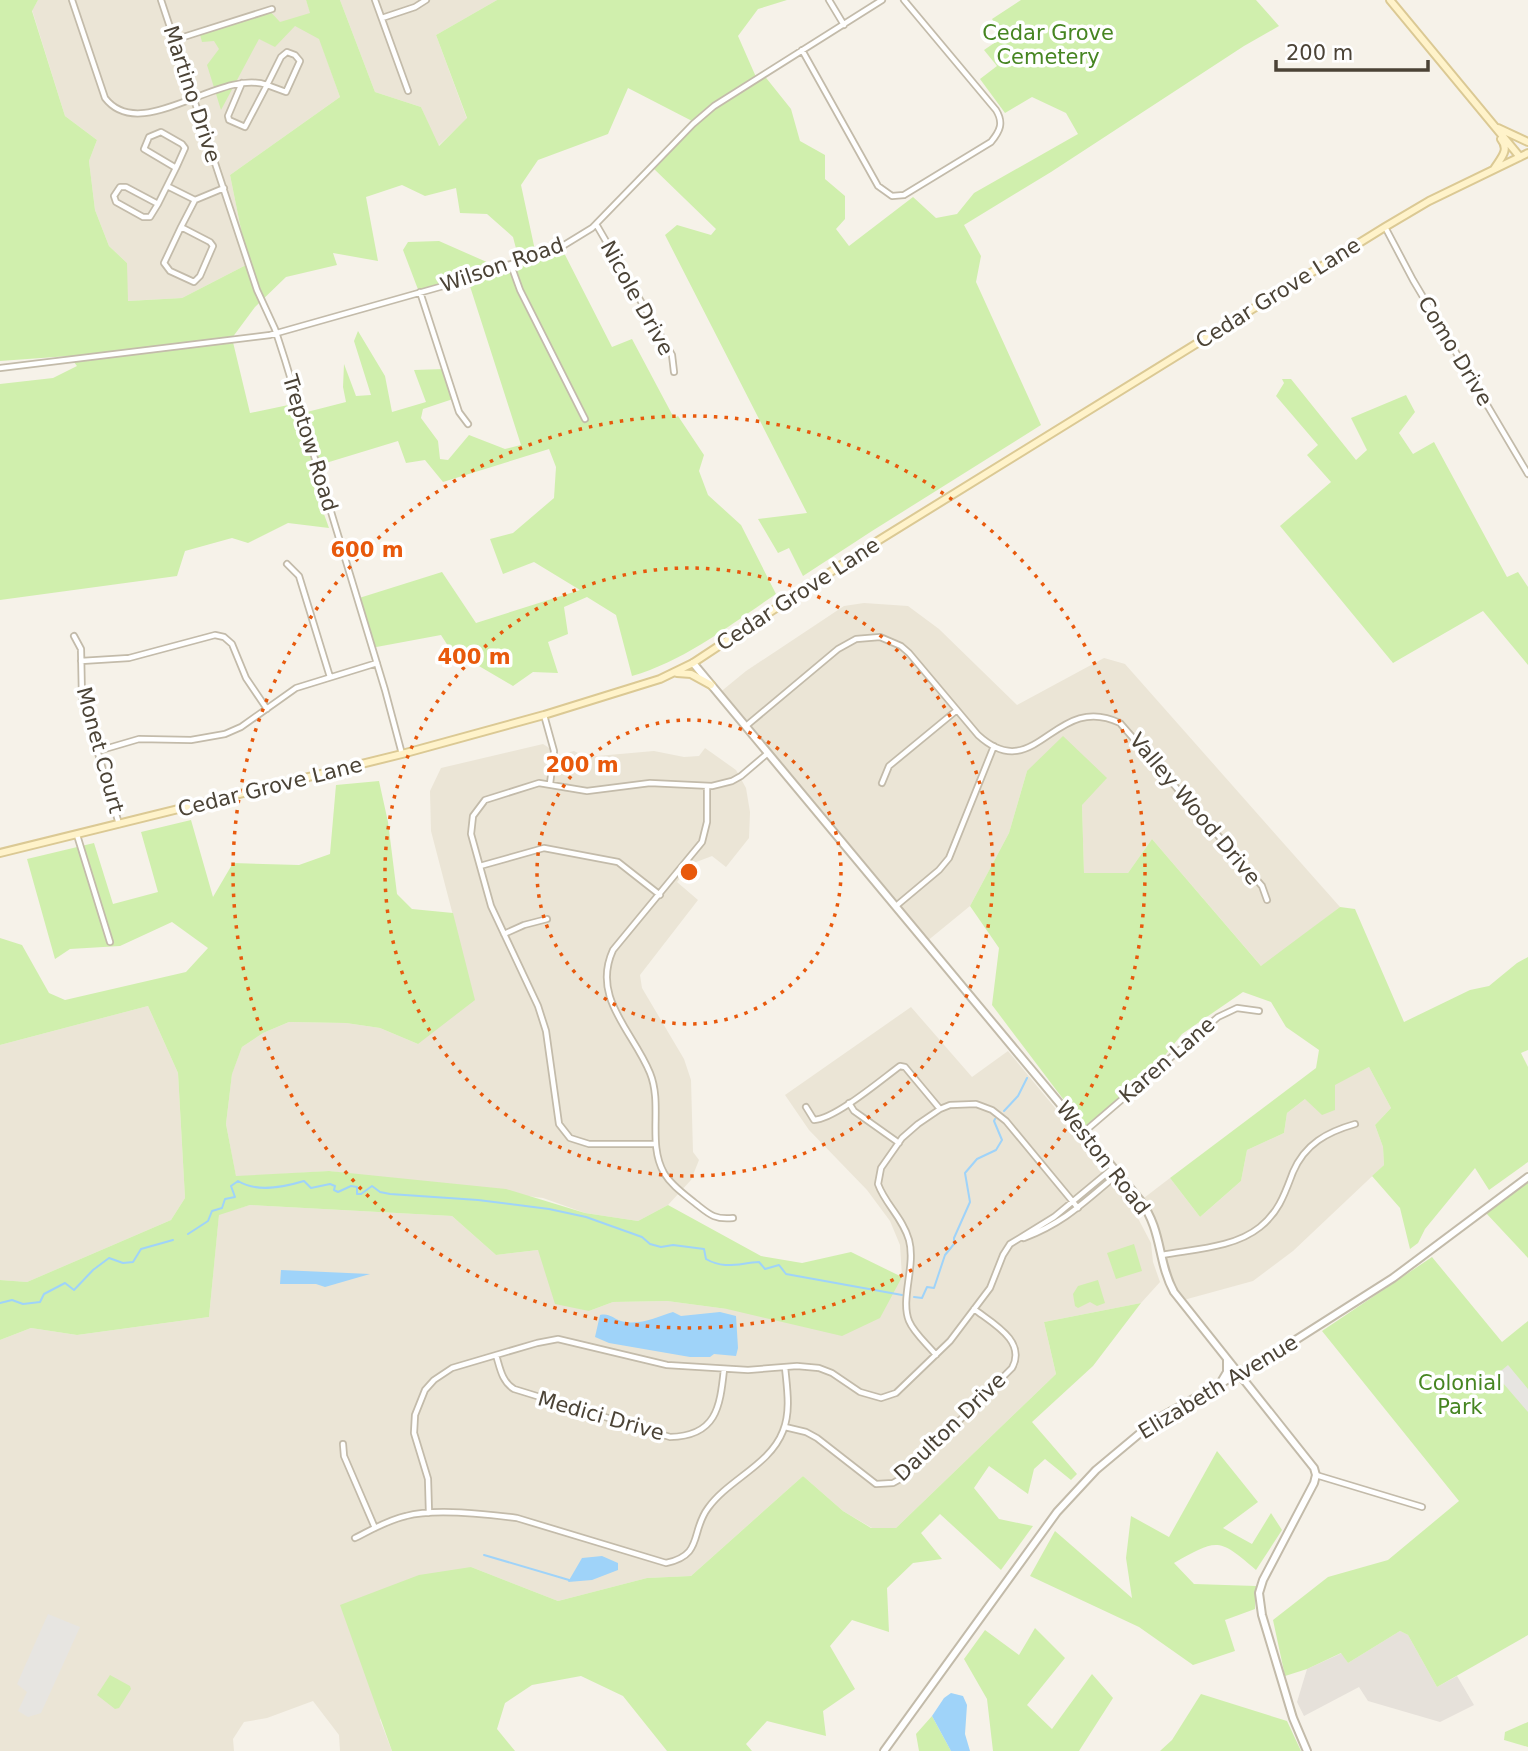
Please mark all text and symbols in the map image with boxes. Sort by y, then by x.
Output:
park label: Cedar Grove Cemetery [982,21,1114,69]
street label: Martino Drive [159,23,225,165]
scale bar [1276,28,1428,72]
text: 200 m [1286,41,1353,65]
street label: Wilson Road [437,233,567,297]
street label: Cedar Grove Lane [1191,233,1365,353]
street label: Nicole Drive [596,236,678,360]
street label: Como Drive [1413,292,1497,410]
street label: Treptow Road [278,371,342,514]
street label: Cedar Grove Lane [712,532,884,656]
text: 600 m [330,538,404,562]
text: 400 m [437,645,511,669]
street label: Monet Court [72,684,128,816]
street label: Valley Wood Drive [1125,728,1265,890]
street label: Cedar Grove Lane [175,752,365,822]
text: 200 m [545,753,619,777]
centre of rings [677,860,701,884]
street label: Karen Lane [1115,1012,1219,1108]
street label: Weston Road [1051,1097,1155,1219]
street label: Elizabeth Avenue [1134,1330,1302,1444]
street label: Daulton Drive [889,1368,1011,1486]
park label: Colonial Park [1418,1371,1502,1419]
street label: Medici Drive [535,1387,667,1445]

